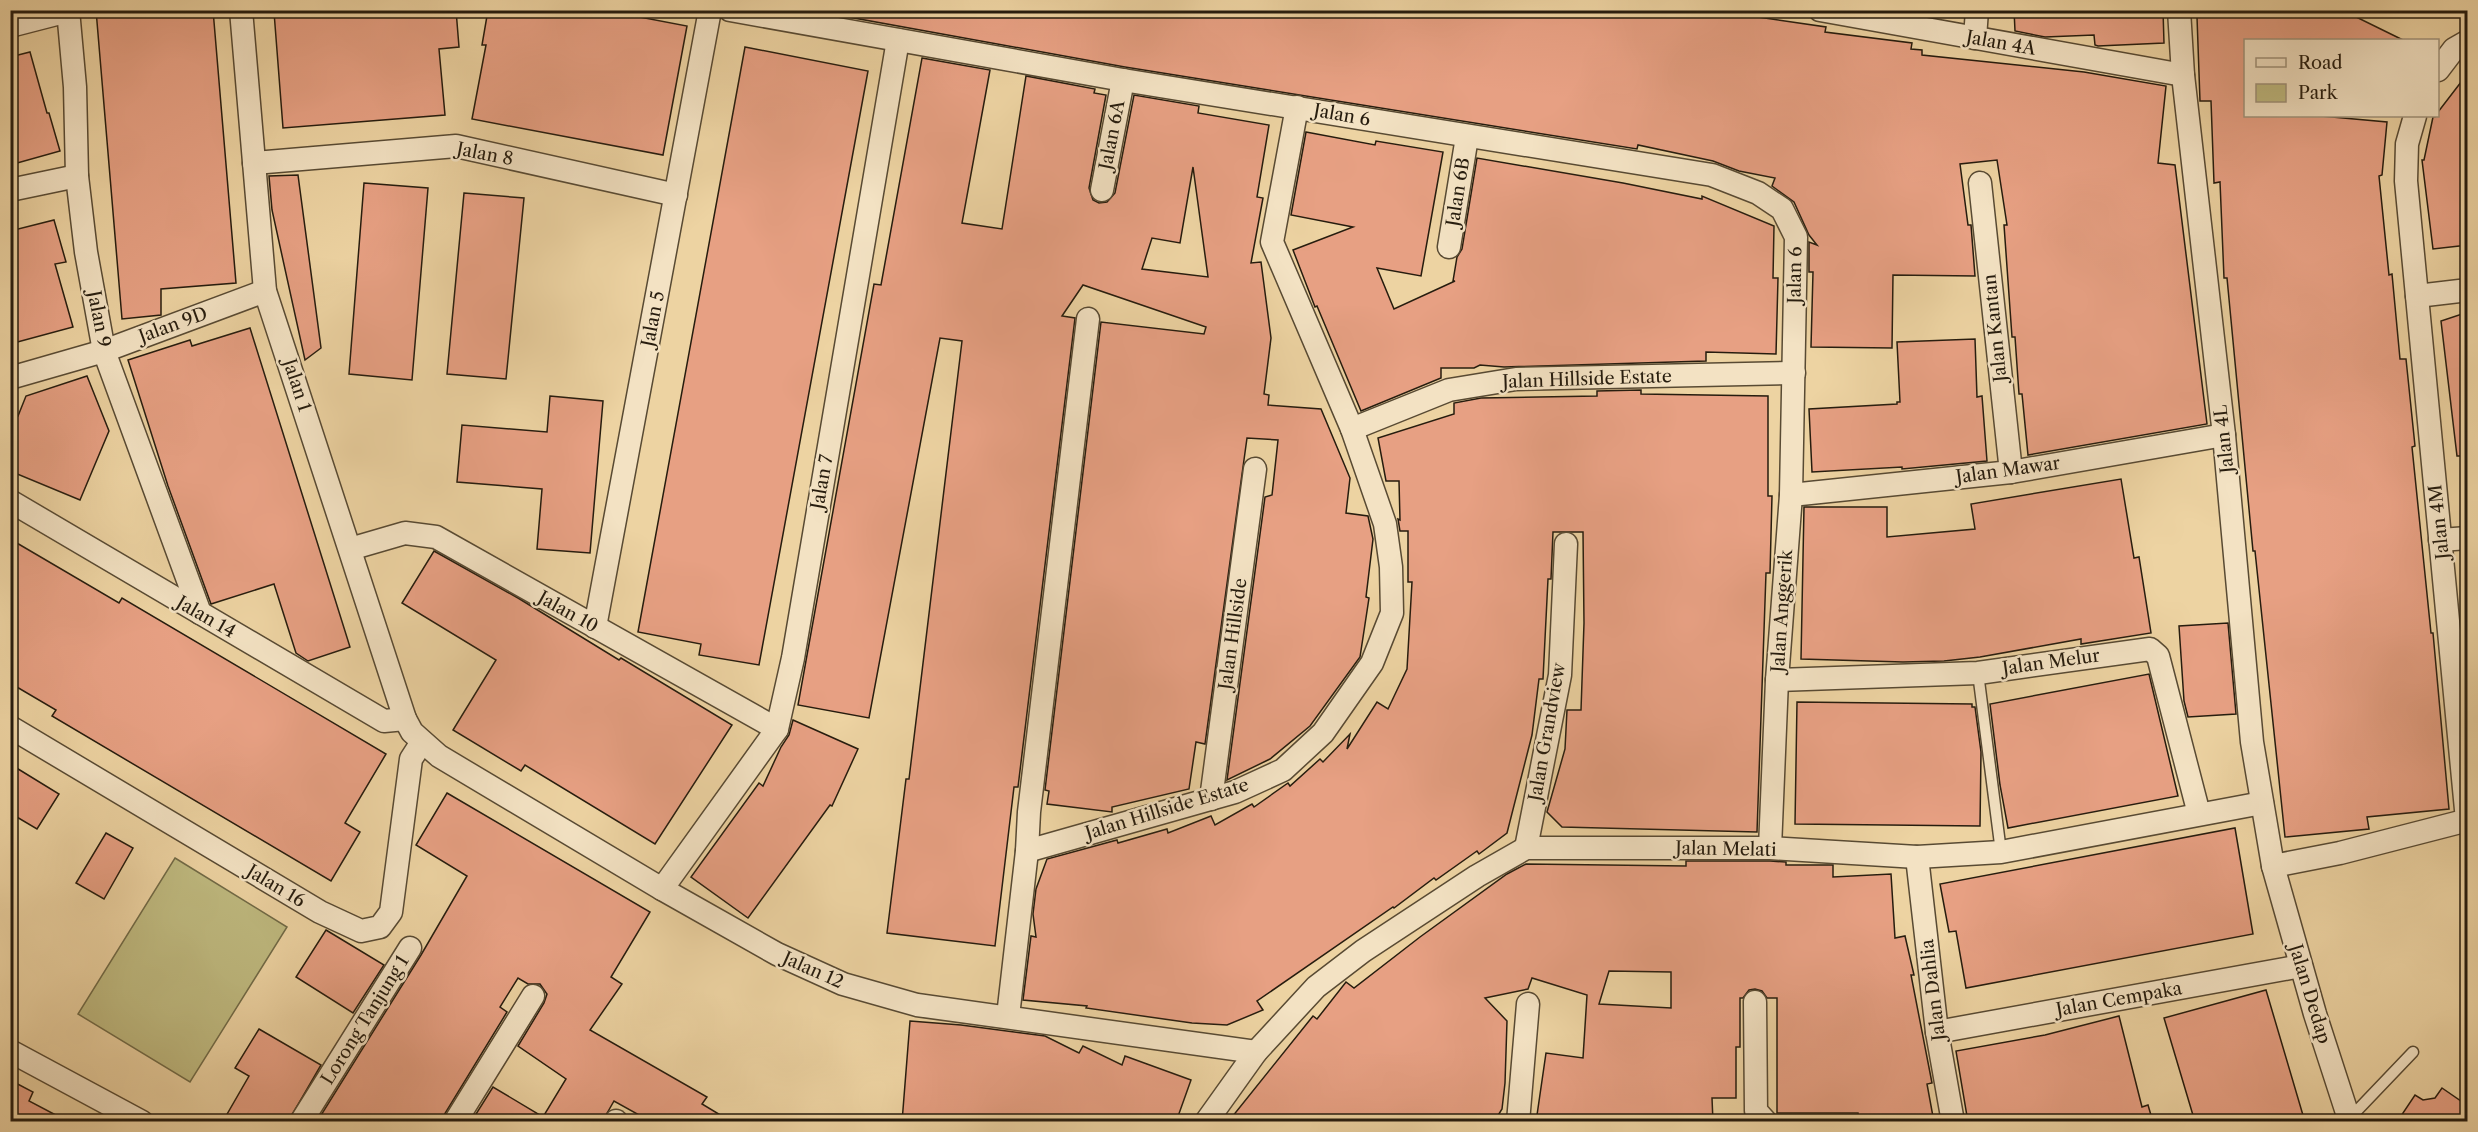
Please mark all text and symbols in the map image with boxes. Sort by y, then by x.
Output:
street label: Jalan 4A [1961,26,2038,60]
legend [2244,39,2439,117]
text: Road [2298,52,2343,74]
text: Park [2298,82,2339,104]
street label: Jalan 6A [1094,98,1130,175]
street label: Jalan 6 [1309,99,1372,131]
street label: Jalan 8 [452,137,515,170]
street label: Jalan 6B [1441,156,1474,231]
street label: Jalan 6 [1783,246,1806,307]
street label: Jalan Kantan [1978,273,2012,386]
street label: Jalan 9 [82,286,115,349]
street label: Jalan 5 [636,289,669,352]
street label: Jalan 9D [133,302,210,349]
street label: Jalan 1 [277,353,316,415]
street label: Jalan Hillside Estate [1499,365,1672,393]
street label: Jalan 4L [2209,403,2239,477]
street label: Jalan Mawar [1951,452,2062,489]
street label: Jalan 7 [806,453,838,514]
street label: Jalan 4M [2424,484,2454,563]
street label: Jalan Anggerik [1767,547,1797,676]
street label: Jalan Hillside [1214,577,1252,694]
street label: Jalan 10 [531,585,602,638]
street label: Jalan 14 [170,590,239,643]
street label: Jalan Melur [1998,644,2102,680]
street label: Jalan Grandview [1523,660,1570,806]
street label: Jalan Hillside Estate [1080,774,1251,845]
street label: Jalan Melati [1672,837,1777,861]
street label: Jalan 16 [240,858,309,912]
street label: Jalan Dahlia [1916,937,1951,1045]
street label: Jalan Dedap [2284,939,2336,1046]
street label: Jalan 12 [776,946,847,993]
street label: Lorong Tanjung 1 [316,951,414,1089]
street label: Jalan Cempaka [2051,977,2184,1021]

